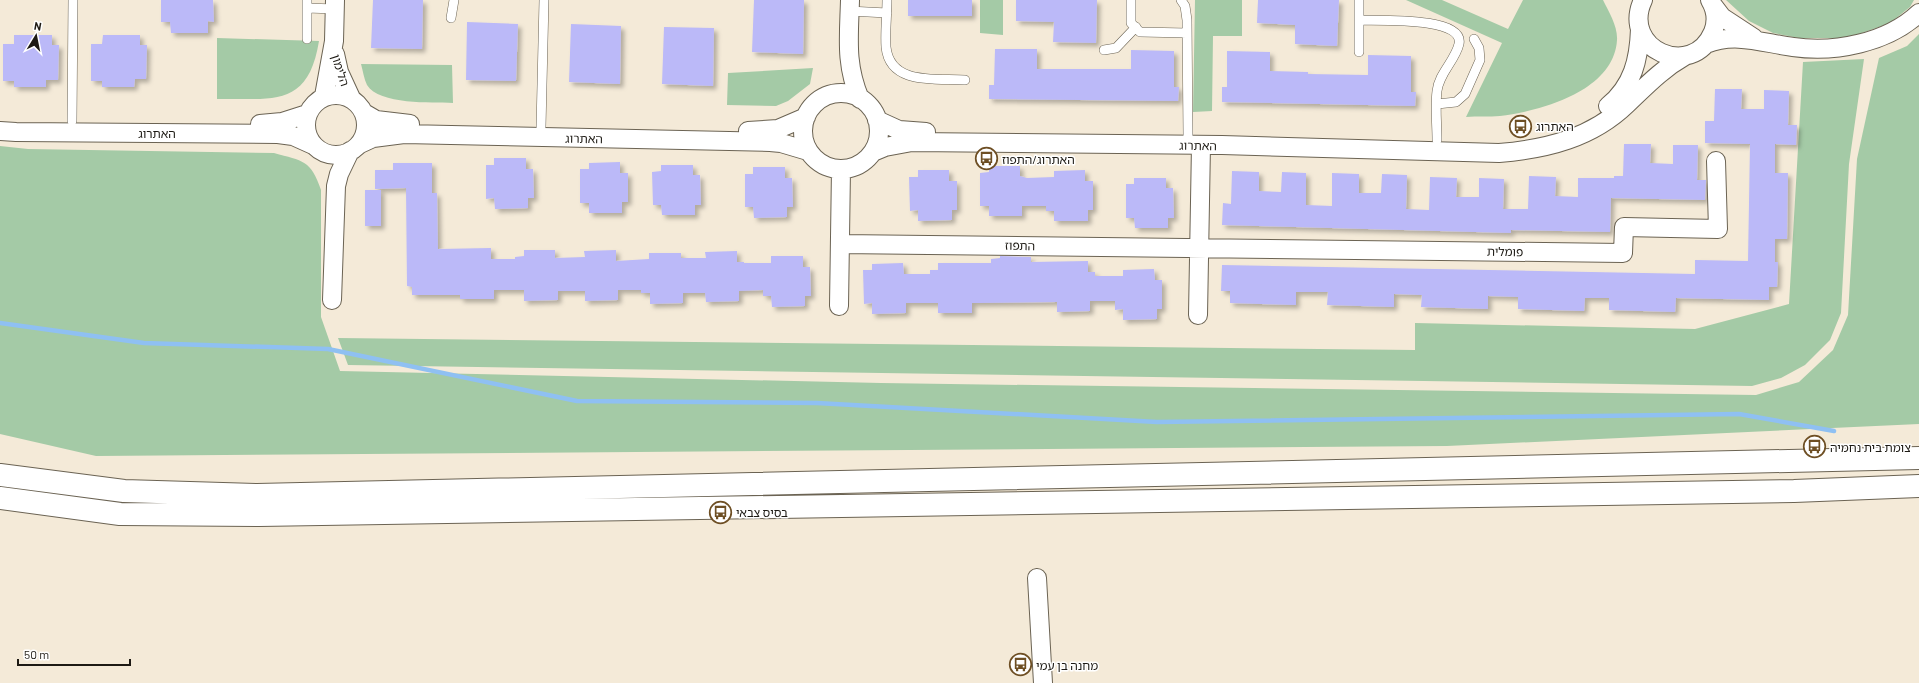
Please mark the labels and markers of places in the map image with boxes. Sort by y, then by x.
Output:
bus stop icon: האתרוג [1508,113,1534,139]
place label: האתרוג [1536,119,1574,133]
bus stop icon: האתרוג/התפוז [973,146,999,172]
place label: האתרוג/התפוז [1002,152,1075,166]
bus stop icon: צומת בית נחמיה [1802,434,1828,460]
place label: צומת בית נחמיה [1830,440,1911,454]
bus stop icon: בסיס צבאי [708,499,734,525]
place label: בסיס צבאי [736,505,788,519]
bus stop icon: מחנה בן עמי [1008,652,1034,678]
place label: מחנה בן עמי [1036,658,1098,672]

